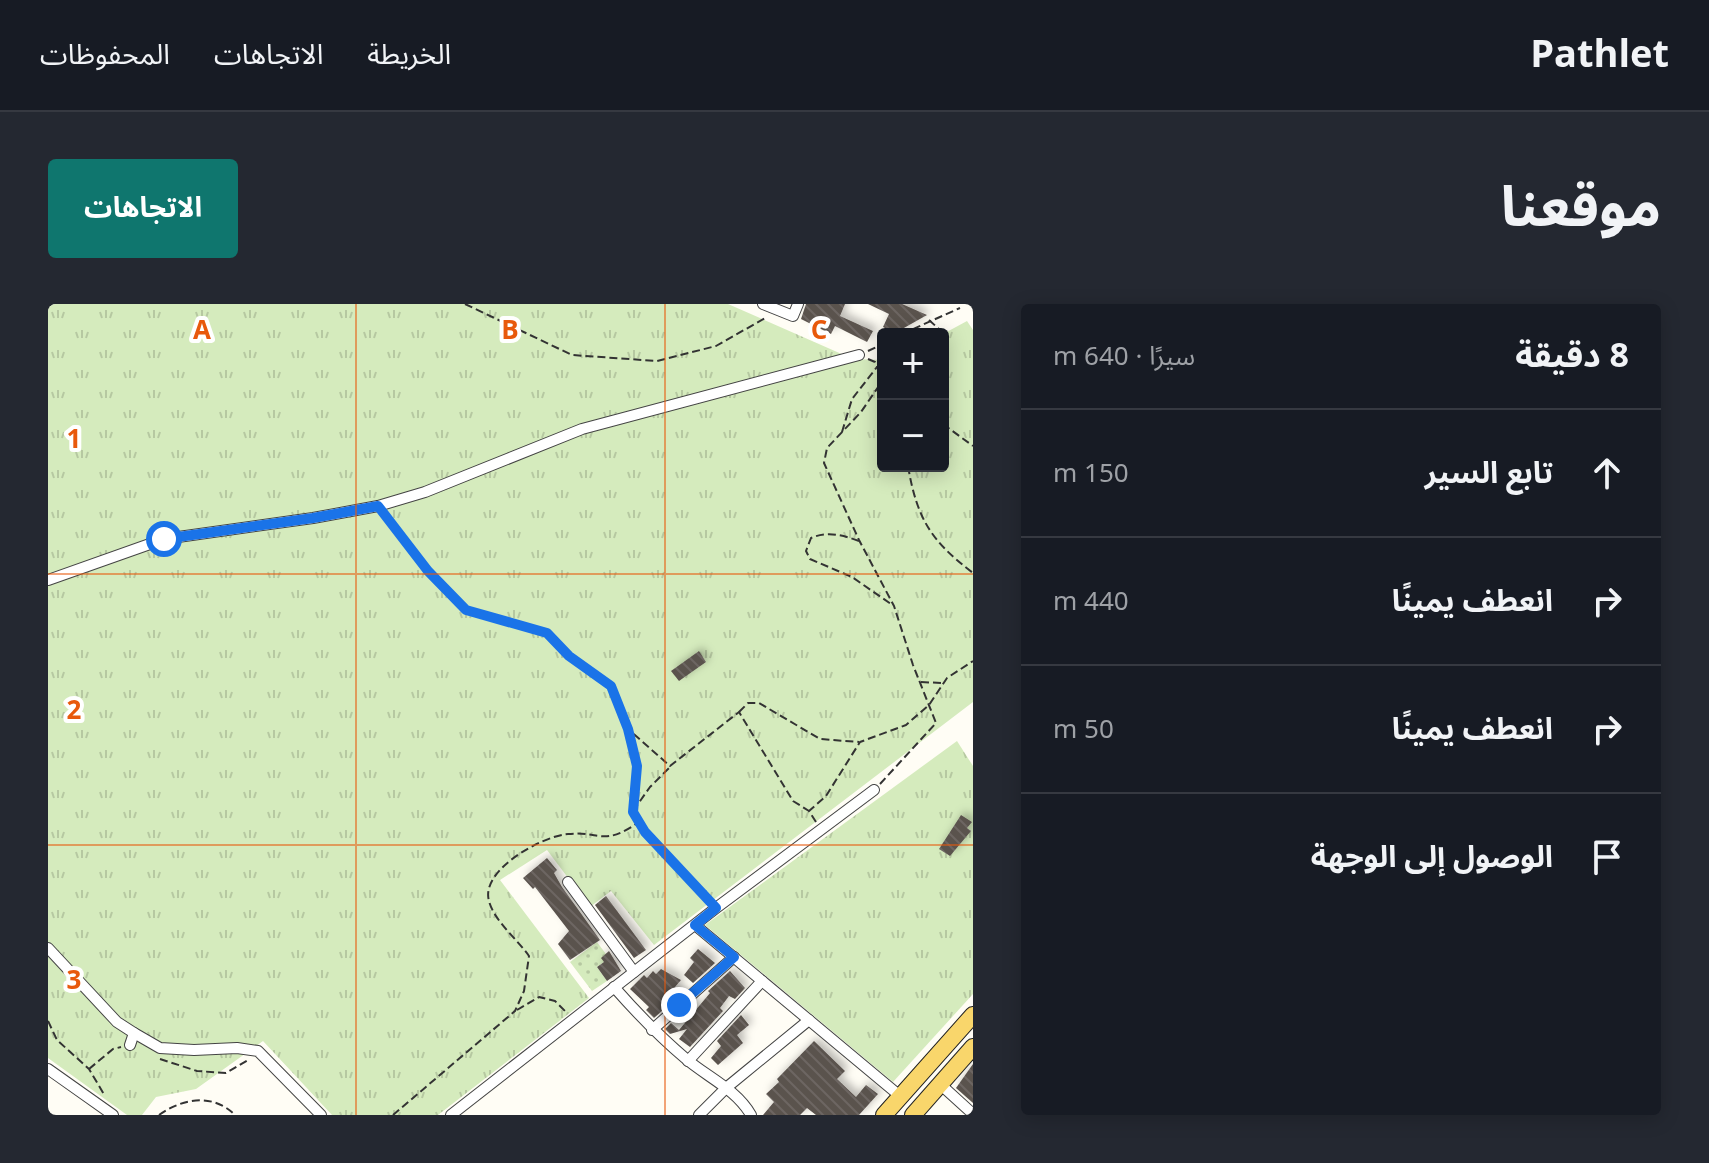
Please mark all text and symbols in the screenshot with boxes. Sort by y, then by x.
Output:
text: Pathlet [1530,15,1669,95]
text: المحفوظات [40,26,170,85]
text: الاتجاهات [214,26,323,85]
text: الخريطة [367,26,451,85]
text: موقعنا [1501,149,1661,267]
button: الاتجاهات [48,159,238,258]
text: A [193,303,211,358]
text: B [501,303,519,358]
text: C [811,303,827,358]
text: 8 دقيقة [1515,320,1629,392]
map controls [877,328,949,472]
button: + [877,328,949,400]
text: سيرًا · 640 m [1053,329,1195,384]
button: − [877,400,949,472]
text: 1 [67,412,81,467]
text: تابع السير [1425,442,1553,505]
text: 150 m [1053,446,1129,501]
icon: ahead [1585,451,1629,495]
route start [146,521,182,557]
text: انعطف يمينًا [1392,570,1553,633]
text: 440 m [1053,574,1129,629]
icon: right [1585,579,1629,623]
text: 2 [67,683,82,738]
text: انعطف يمينًا [1392,698,1553,761]
text: 50 m [1053,702,1114,757]
icon: right [1585,707,1629,751]
text: الوصول إلى الوجهة [1311,826,1553,889]
icon: arrive [1585,835,1629,879]
text: 3 [67,953,81,1008]
route end [661,987,697,1023]

